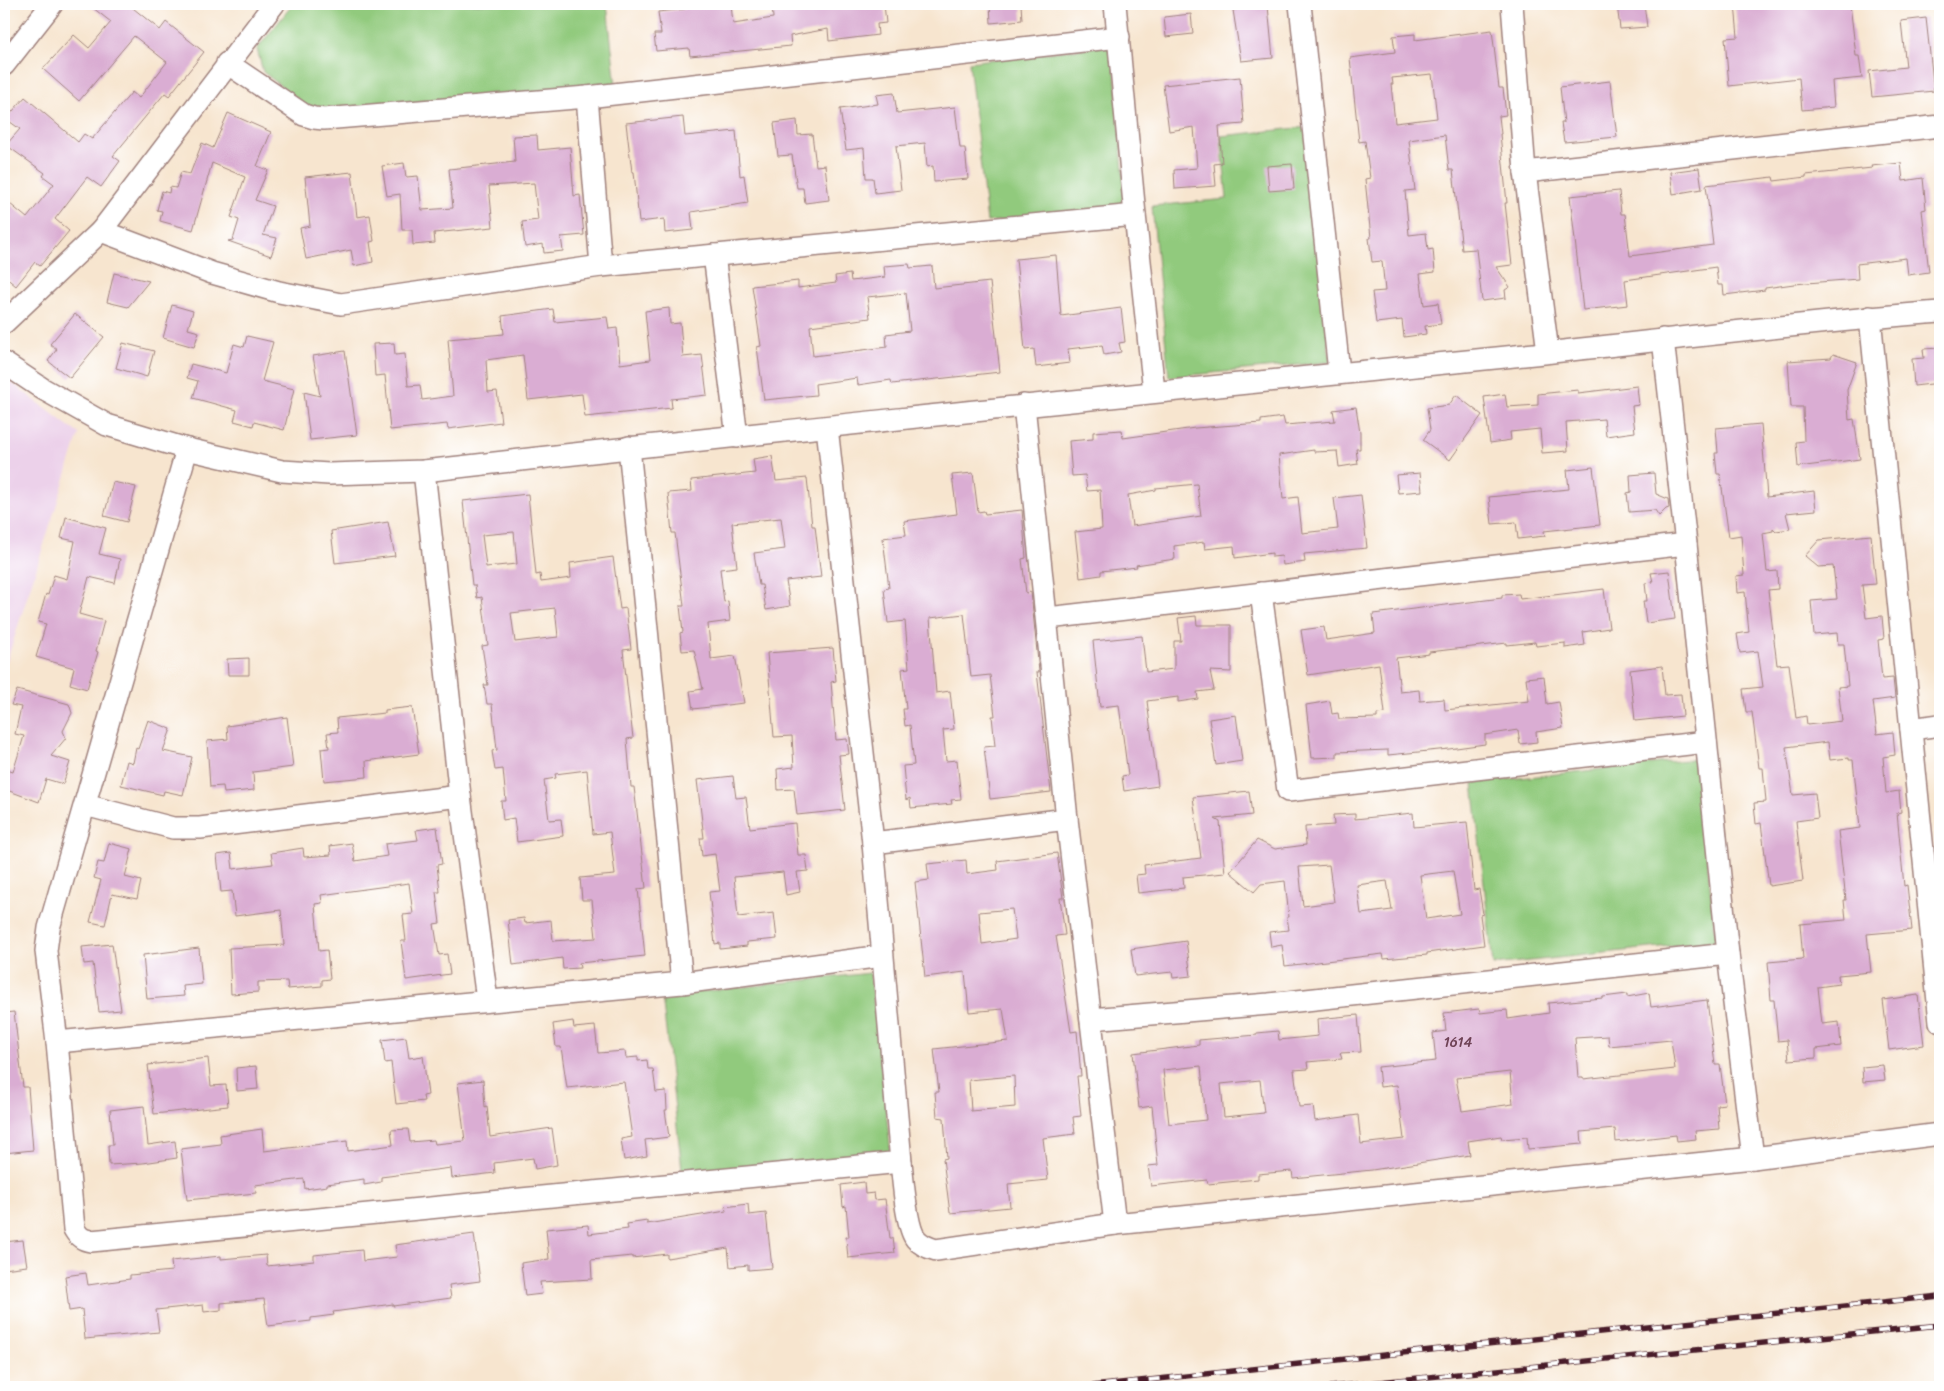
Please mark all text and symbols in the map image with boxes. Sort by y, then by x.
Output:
house number: 1614 [1444,1030,1473,1055]

